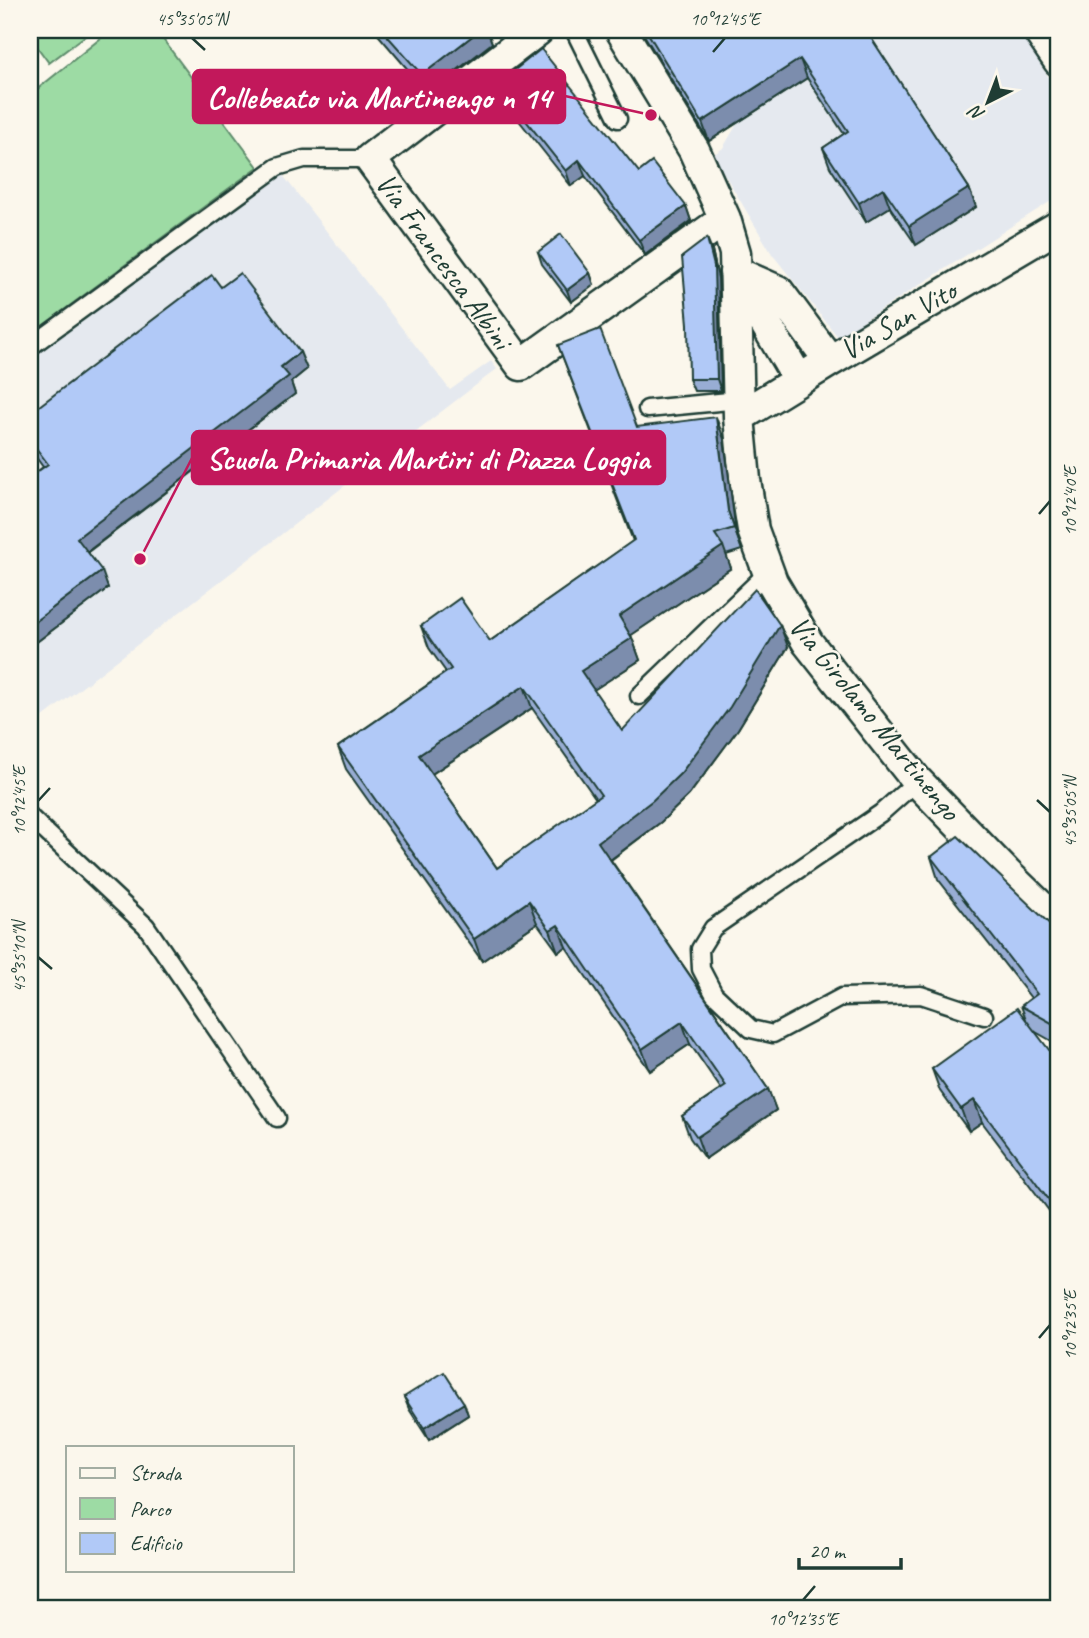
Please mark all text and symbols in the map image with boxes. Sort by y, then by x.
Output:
text: 45°35'05"N [157,8,231,30]
text: 10°12'45"E [690,8,762,30]
north arrow [953,66,1023,136]
callout: Collebeato via Martinengo n 14 [193,70,565,123]
text: Collebeato via Martinengo n 14 [207,77,555,118]
text: N [962,99,990,127]
street label: Via Francesca Albini [367,165,523,359]
street label: Via San Vito [833,270,966,368]
callout: Scuola Primaria Martiri di Piazza Loggia [192,431,665,484]
text: Scuola Primaria Martiri di Piazza Loggia [206,438,652,479]
text: 10°12'40"E [1059,464,1081,536]
street label: Via Girolamo Martinengo [781,608,970,829]
text: 10°12'45"E [8,764,30,836]
text: 45°35'05"N [1059,773,1081,847]
text: 45°35'10"N [8,918,30,992]
text: 10°12'35"E [1059,1288,1081,1360]
legend [66,1446,294,1572]
text: Strada [130,1460,183,1486]
text: Parco [130,1496,173,1522]
scale bar [799,1526,900,1570]
text: Edificio [130,1530,183,1556]
text: 20 m [809,1538,847,1564]
text: 10°12'35"E [768,1608,840,1630]

